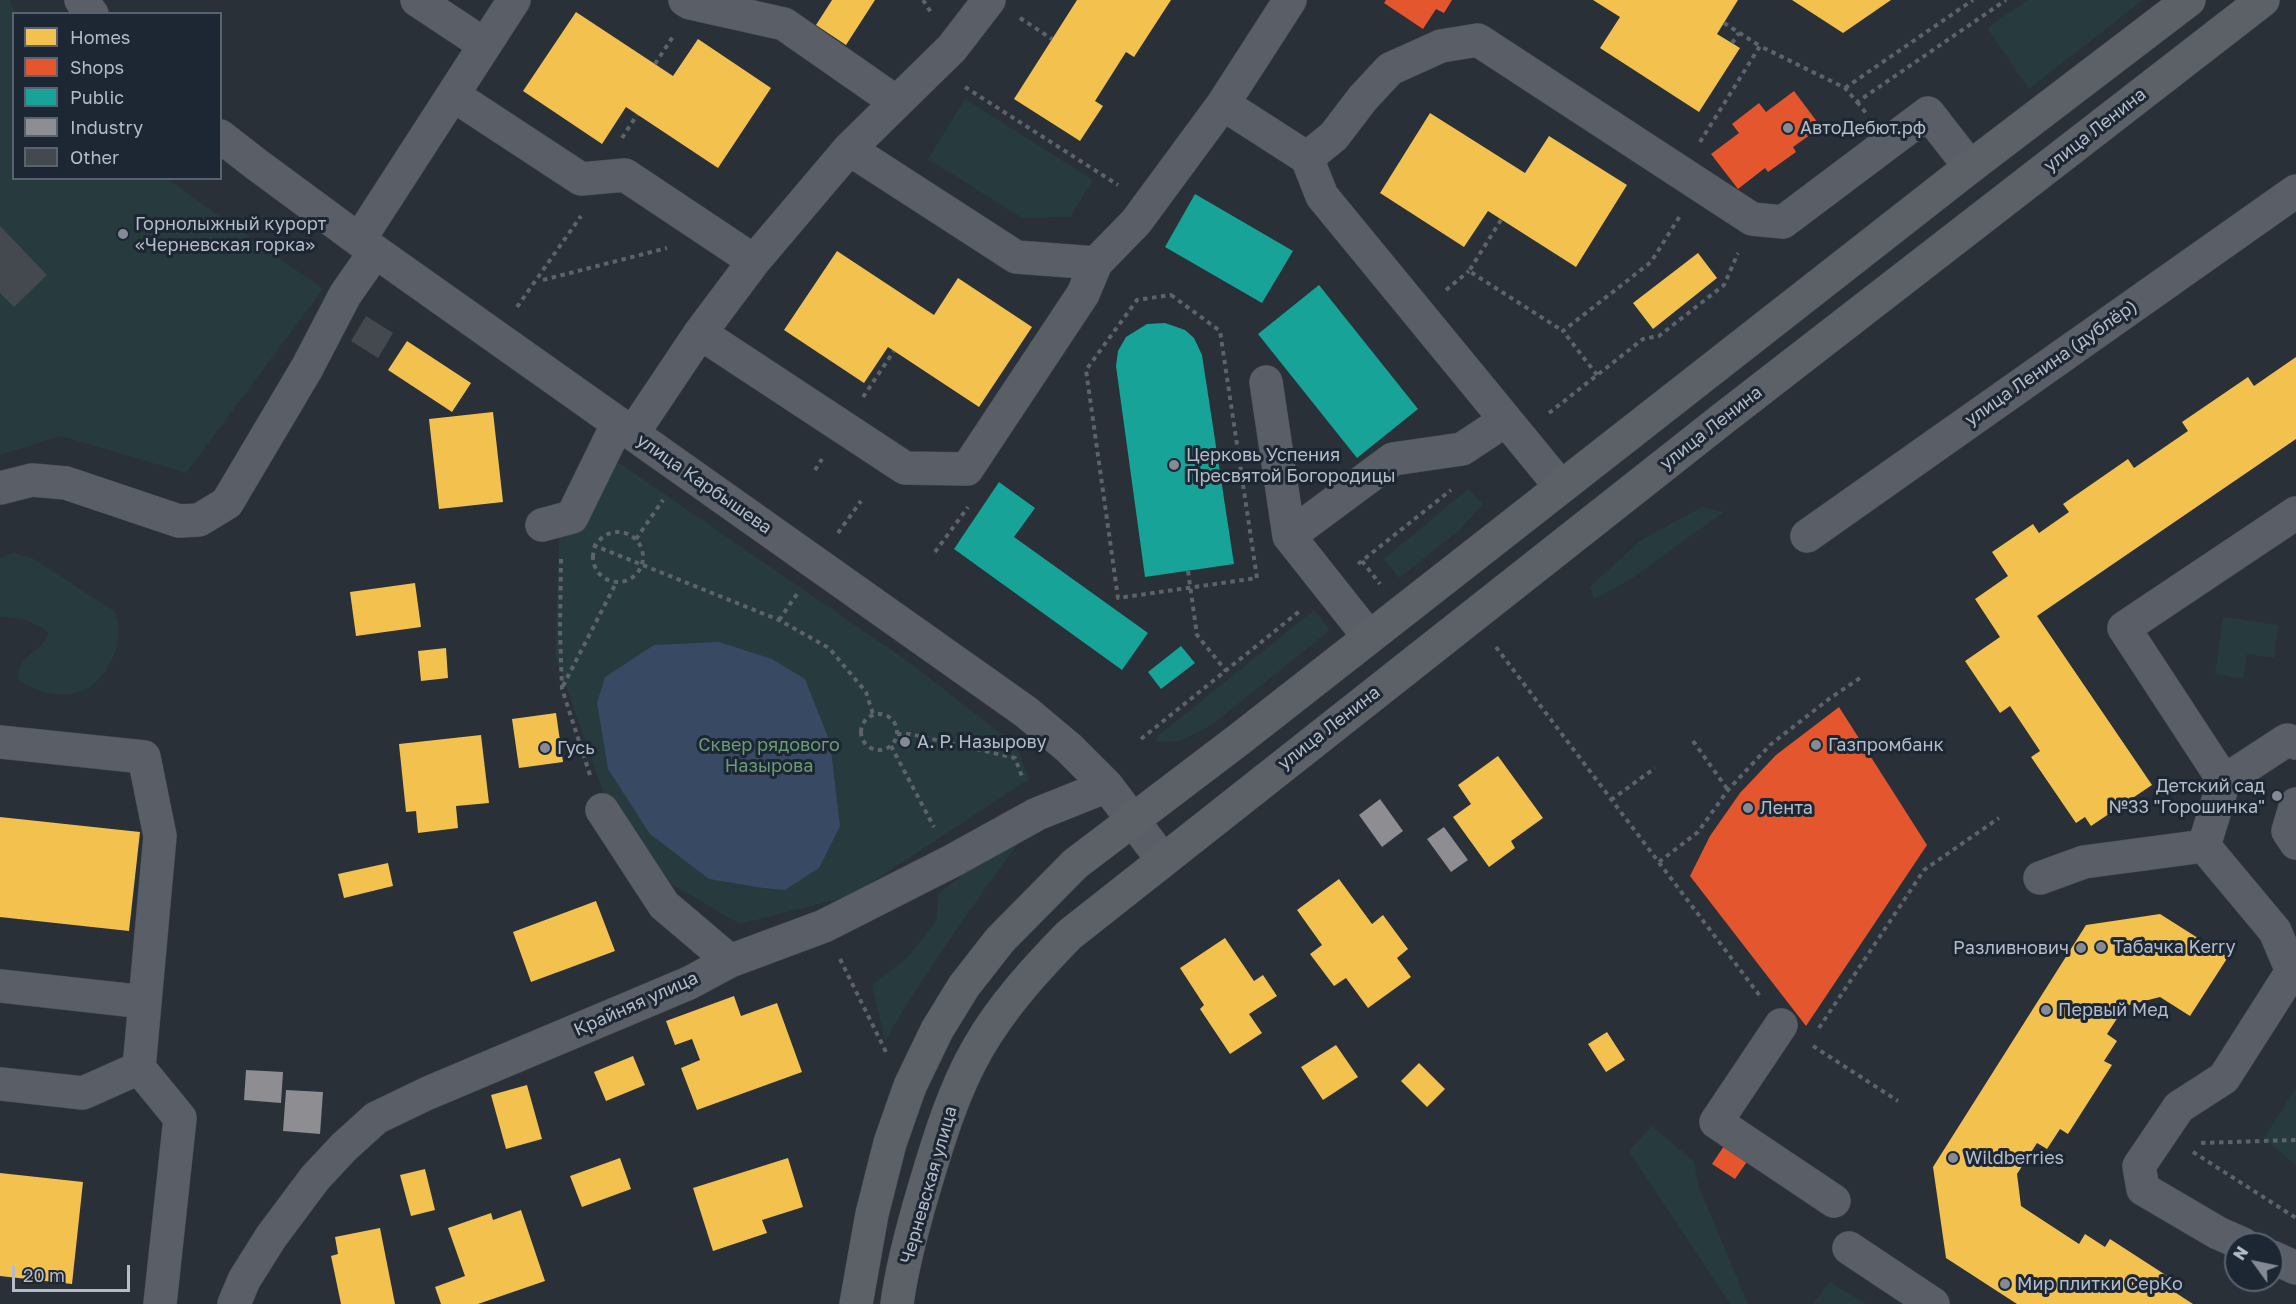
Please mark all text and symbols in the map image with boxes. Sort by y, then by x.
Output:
legend [12,12,222,180]
text: Homes [70,26,130,48]
text: Shops [70,56,124,78]
street label: улица Ленина [2040,83,2150,177]
text: Public [70,86,124,108]
text: Industry [70,116,143,138]
place label: АвтоДебют.рф [1800,117,1926,139]
marker: АвтоДебют.рф [1781,121,1795,135]
text: Other [70,146,119,168]
place label: Горнолыжный курорт «Черневская горка» [135,213,326,256]
marker: Горнолыжный курорт «Черневская горка» [116,227,130,241]
street label: улица Ленина (дублёр) [1961,295,2141,431]
street label: улица Ленина [1656,381,1766,475]
street label: улица Карбышева [632,429,776,539]
place label: Церковь Успения Пресвятой Богородицы [1186,444,1396,486]
marker: Церковь Успения Пресвятой Богородицы [1167,458,1181,472]
street label: улица Ленина [1274,681,1384,775]
place label: А. Р. Назырову [917,731,1047,753]
park label: Сквер рядового Назырова [698,734,840,777]
place label: Газпромбанк [1828,734,1944,756]
marker: А. Р. Назырову [898,735,912,749]
place label: Гусь [557,737,595,759]
marker: Газпромбанк [1809,738,1823,752]
marker: Гусь [538,741,552,755]
place label: Детский сад №33 "Горошинка" [2108,775,2265,818]
marker: Детский сад №33 "Горошинка" [2270,789,2284,803]
place label: Лента [1760,797,1813,819]
marker: Лента [1741,801,1755,815]
place label: Табачка Kerry [2113,936,2236,958]
place label: Разливнович [1953,937,2069,959]
marker: Табачка Kerry [2094,940,2108,954]
marker: Разливнович [2074,941,2088,955]
street label: Крайняя улица [571,967,701,1041]
place label: Первый Мед [2058,999,2168,1021]
marker: Первый Мед [2039,1003,2053,1017]
street label: Черневская улица [896,1104,962,1266]
place label: Wildberries [1965,1147,2064,1169]
marker: Wildberries [1946,1151,1960,1165]
north arrow [2224,1232,2284,1292]
text: N [2229,1243,2252,1264]
scale bar [15,1253,134,1291]
text: 20 m [23,1264,65,1286]
place label: Мир плитки СерКо [2017,1273,2183,1295]
marker: Мир плитки СерКо [1998,1277,2012,1291]

